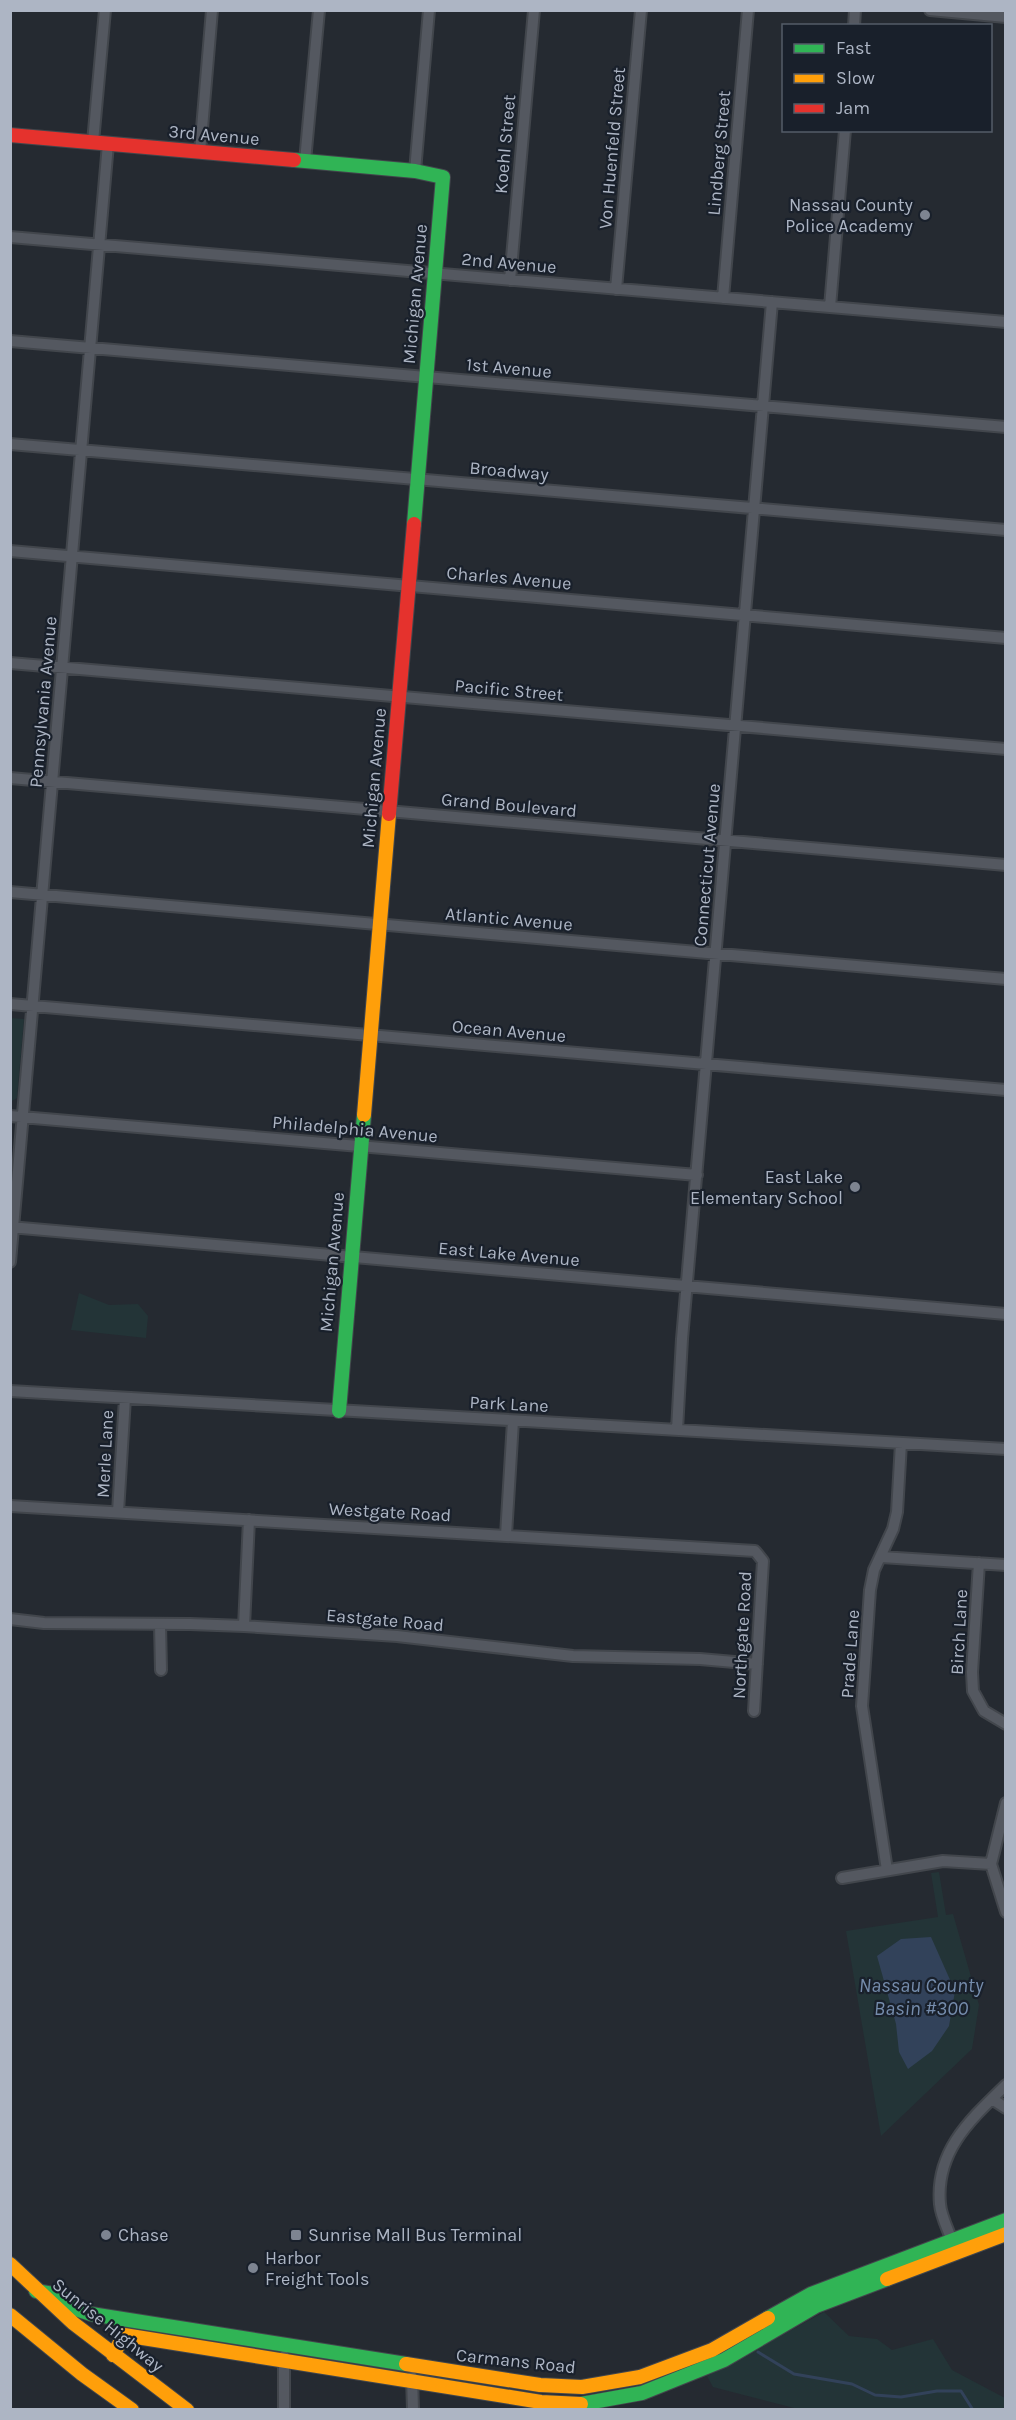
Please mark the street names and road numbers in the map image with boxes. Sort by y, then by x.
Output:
street label: Von Huenfeld Street [594,66,630,230]
street label: Lindberg Street [703,89,735,216]
street label: Koehl Street [490,93,520,195]
street label: 3rd Avenue [168,120,260,150]
street label: Michigan Avenue [398,223,432,365]
street label: 2nd Avenue [460,248,558,278]
street label: 1st Avenue [465,353,553,383]
street label: Broadway [468,457,550,485]
street label: Charles Avenue [445,562,573,594]
street label: Pennsylvania Avenue [25,615,61,789]
street label: Pacific Street [454,674,564,706]
street label: Michigan Avenue [357,707,391,849]
street label: Connecticut Avenue [689,782,725,948]
street label: Grand Boulevard [440,788,578,822]
street label: Atlantic Avenue [444,902,574,936]
street label: Ocean Avenue [451,1015,567,1047]
street label: Philadelphia Avenue [271,1111,439,1147]
street label: Michigan Avenue [315,1191,349,1333]
street label: East Lake Avenue [437,1237,581,1271]
street label: Park Lane [469,1391,549,1417]
street label: Merle Lane [92,1409,118,1499]
street label: Westgate Road [328,1498,452,1526]
street label: Northgate Road [728,1570,756,1700]
street label: Birch Lane [946,1589,972,1675]
street label: Eastgate Road [325,1604,445,1636]
street label: Prade Lane [836,1609,864,1699]
street label: Sunrise Highway [48,2273,169,2377]
street label: Carmans Road [455,2344,577,2378]

